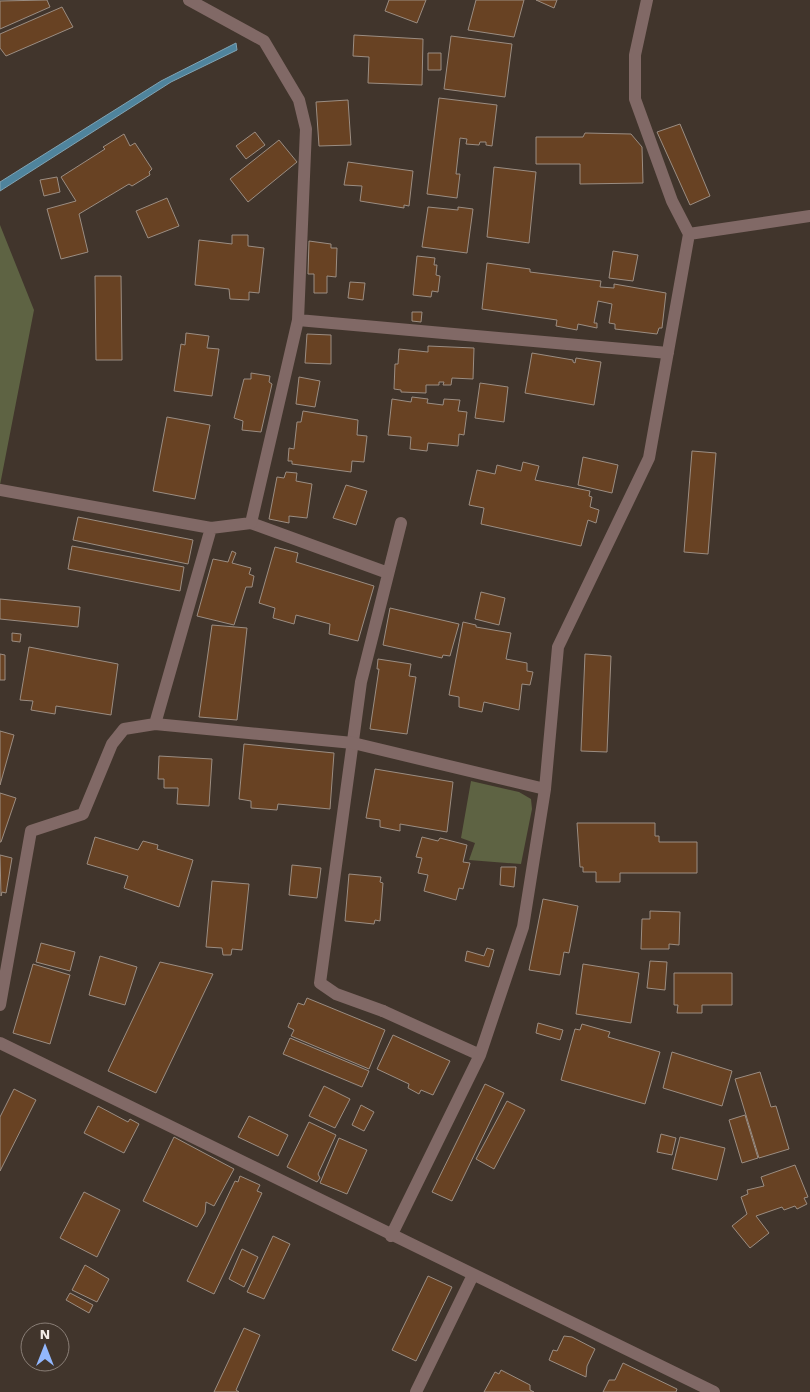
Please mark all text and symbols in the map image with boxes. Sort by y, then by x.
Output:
north arrow [20,1322,70,1372]
text: N [40,1326,50,1342]

